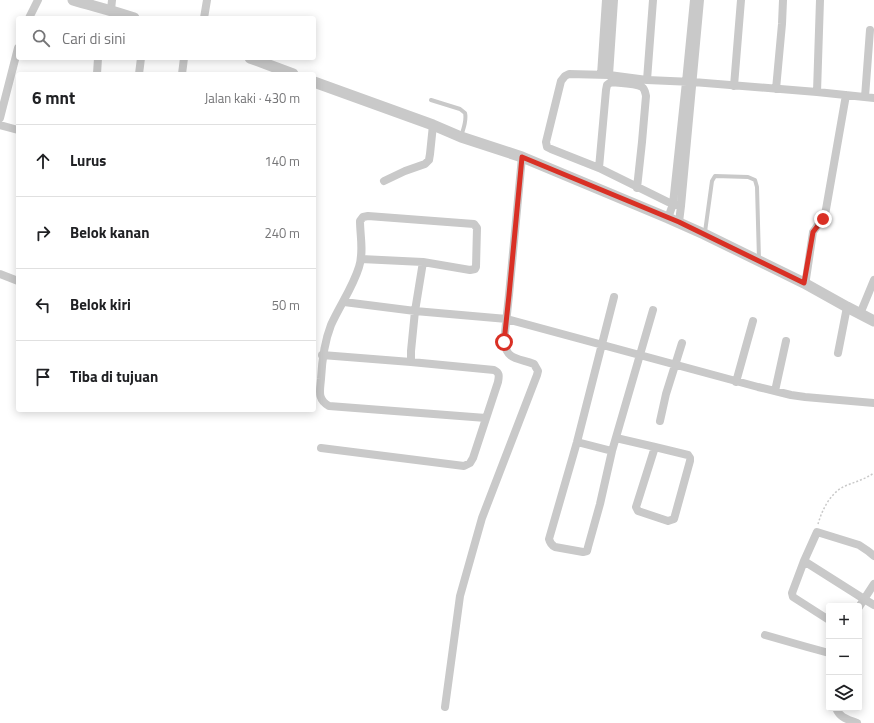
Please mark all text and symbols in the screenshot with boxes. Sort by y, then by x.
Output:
search box [16,16,316,60]
icon: search [30,27,52,49]
text: Cari di sini [62,27,126,50]
text: 6 mnt [32,85,75,111]
text: Jalan kaki · 430 m [204,88,300,108]
text: Lurus [70,149,106,172]
icon: ahead [32,150,54,172]
text: 140 m [264,151,300,171]
route end [814,210,832,228]
text: Belok kanan [70,221,150,244]
icon: right [32,222,54,244]
text: 240 m [264,223,300,243]
text: Belok kiri [70,293,131,316]
icon: left [32,294,54,316]
text: 50 m [272,295,300,315]
route start [495,333,513,351]
text: Tiba di tujuan [70,365,158,388]
icon: arrive [32,366,54,388]
map controls [826,603,862,711]
button: + [826,603,862,639]
button: − [826,639,862,675]
button: layers [826,675,862,711]

